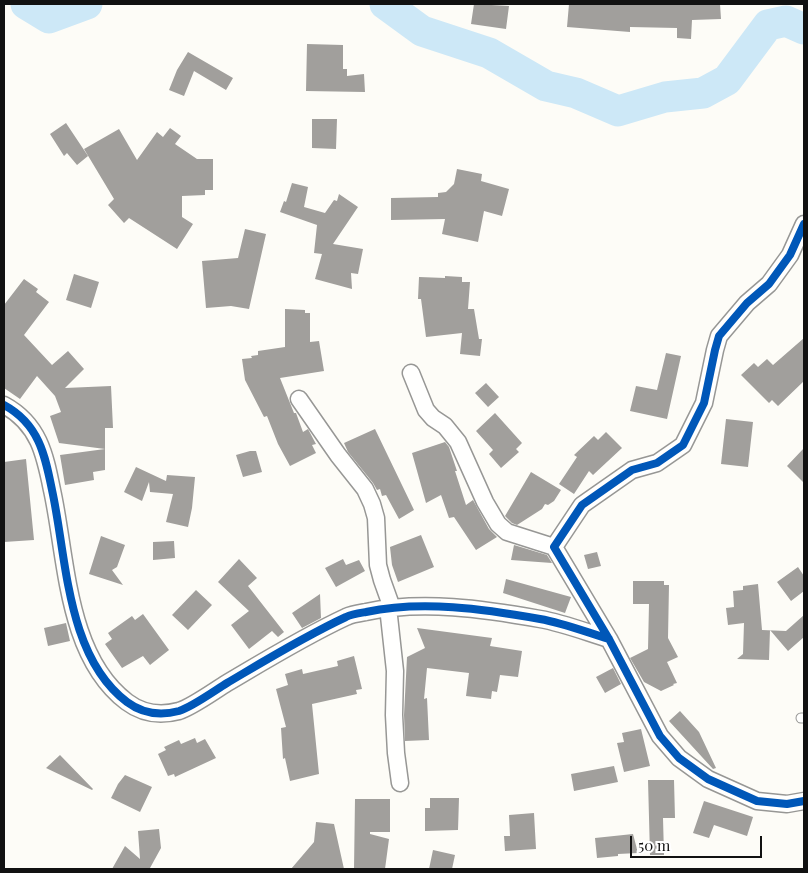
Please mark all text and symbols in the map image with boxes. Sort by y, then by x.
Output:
scale bar [633,826,766,858]
text: 50 m [638,835,670,855]

